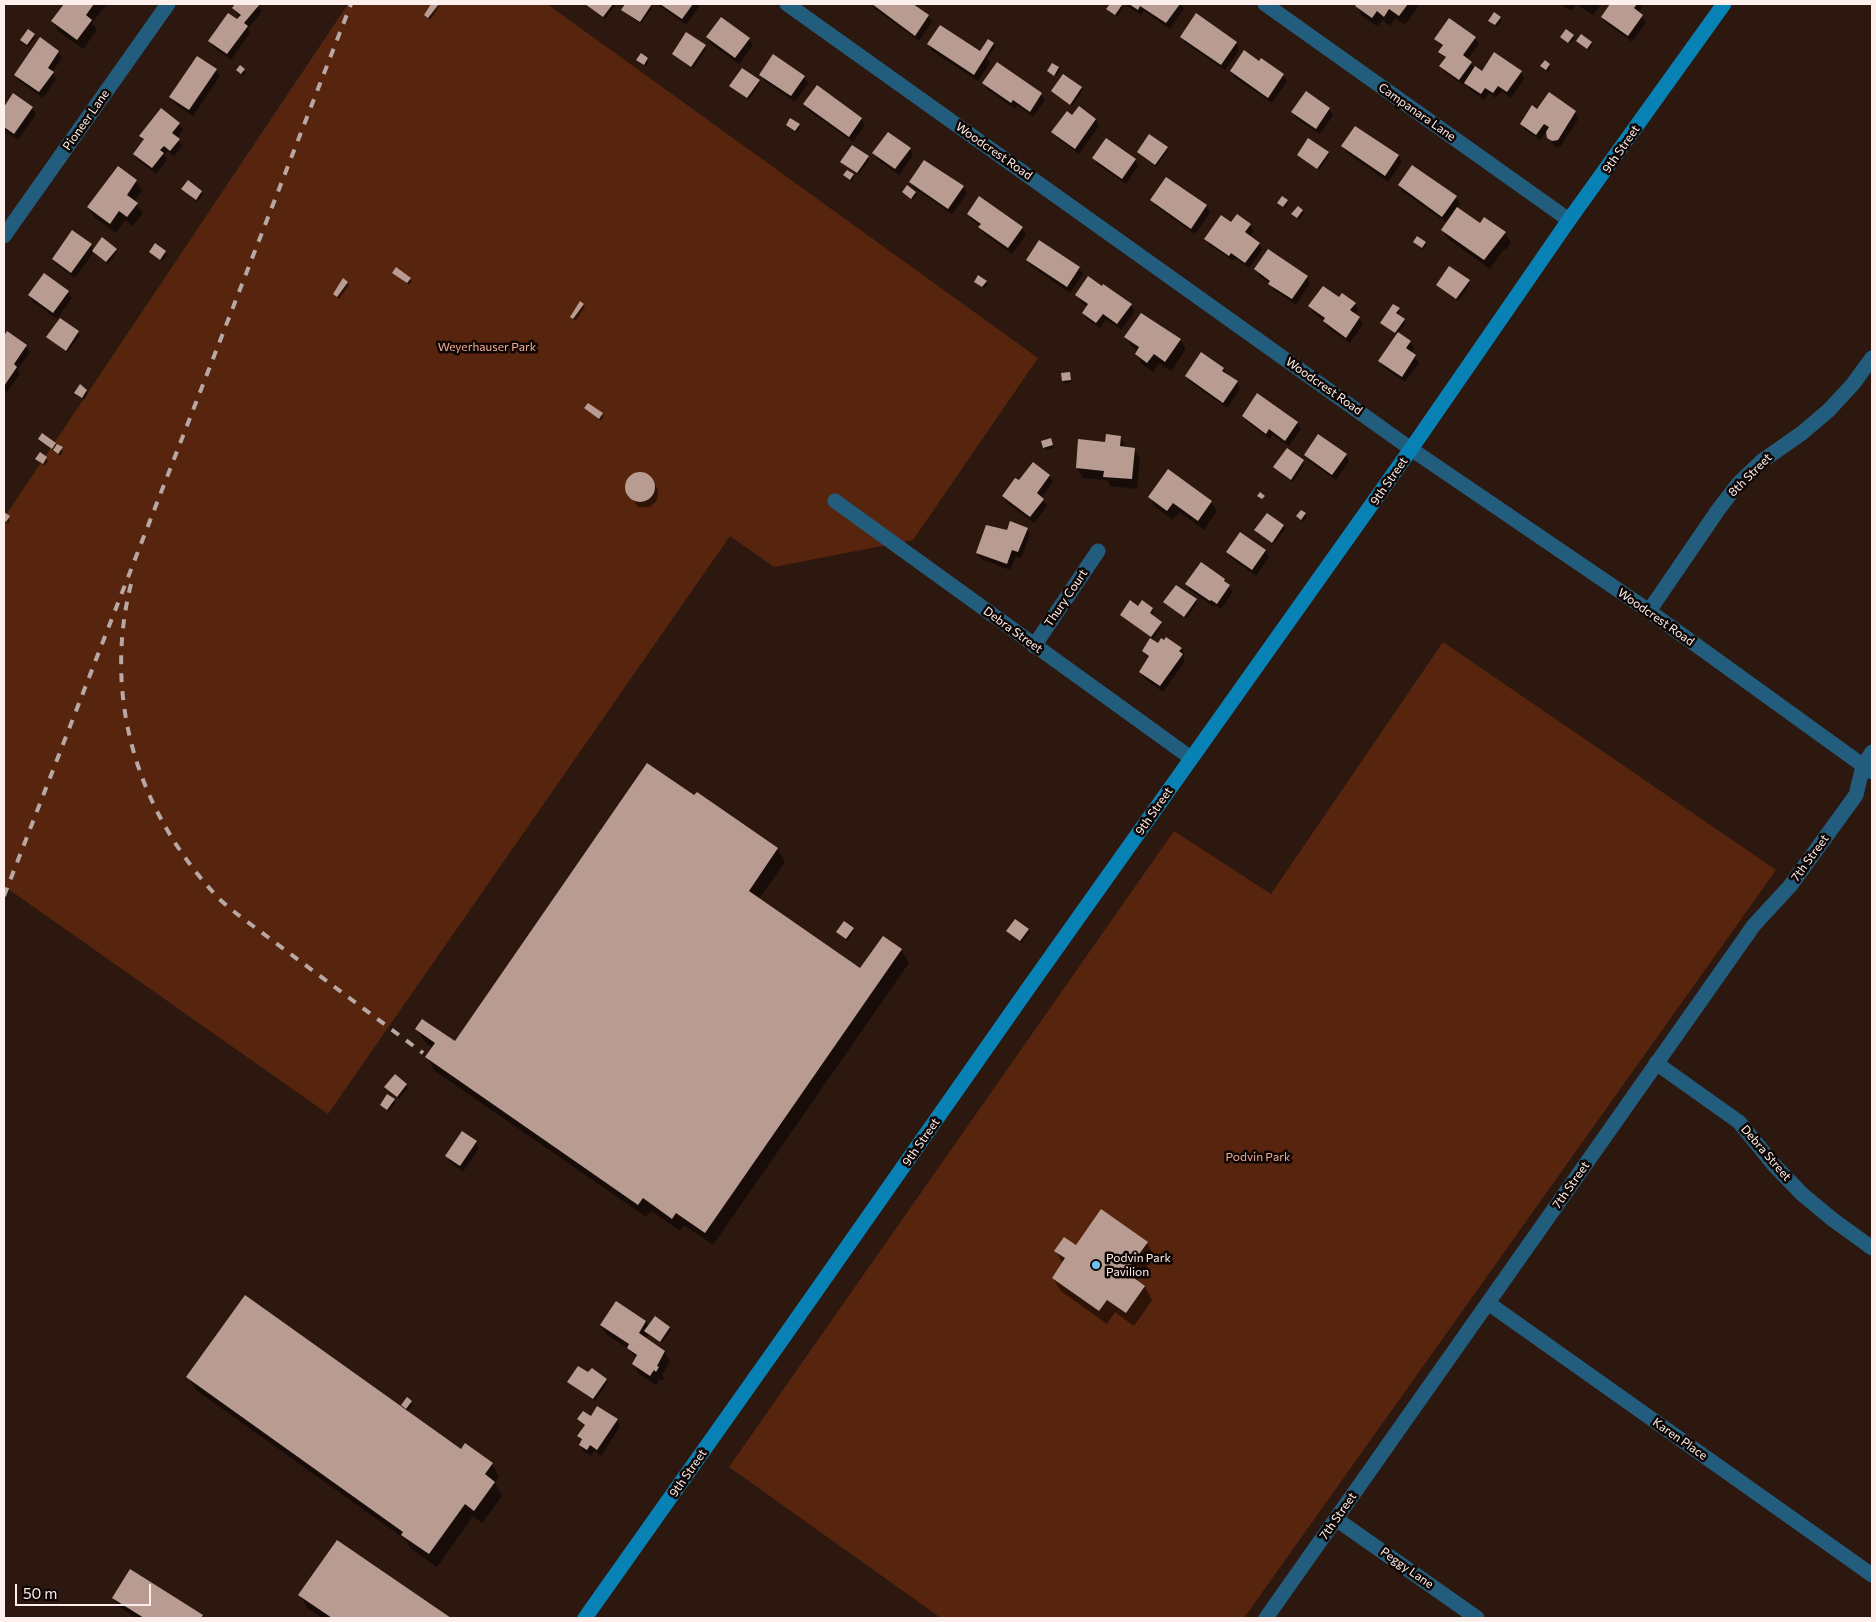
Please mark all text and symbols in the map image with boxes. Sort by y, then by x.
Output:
street label: Campanara Lane [1376,80,1458,144]
street label: Pioneer Lane [60,87,112,153]
street label: Woodcrest Road [953,119,1035,183]
street label: 9th Street [1599,122,1643,176]
park label: Weyerhauser Park [438,340,536,354]
street label: Woodcrest Road [1283,354,1365,418]
street label: 8th Street [1725,450,1775,500]
street label: 9th Street [1367,454,1411,508]
street label: Thury Court [1041,566,1091,630]
street label: Woodcrest Road [1615,585,1697,649]
street label: Debra Street [981,604,1045,656]
street label: 9th Street [1132,784,1176,838]
street label: 7th Street [1788,832,1832,884]
street label: 9th Street [899,1115,943,1169]
street label: Debra Street [1738,1122,1794,1184]
park label: Podvin Park [1226,1150,1290,1164]
street label: 7th Street [1550,1159,1592,1211]
place label: Podvin Park Pavilion [1106,1251,1171,1279]
marker: Podvin Park Pavilion [1090,1259,1102,1271]
street label: Karen Place [1650,1415,1710,1463]
street label: 9th Street [666,1446,710,1500]
street label: 7th Street [1317,1490,1359,1542]
street label: Peggy Lane [1378,1544,1436,1592]
scale bar [18,1574,154,1606]
text: 50 m [23,1584,57,1602]

